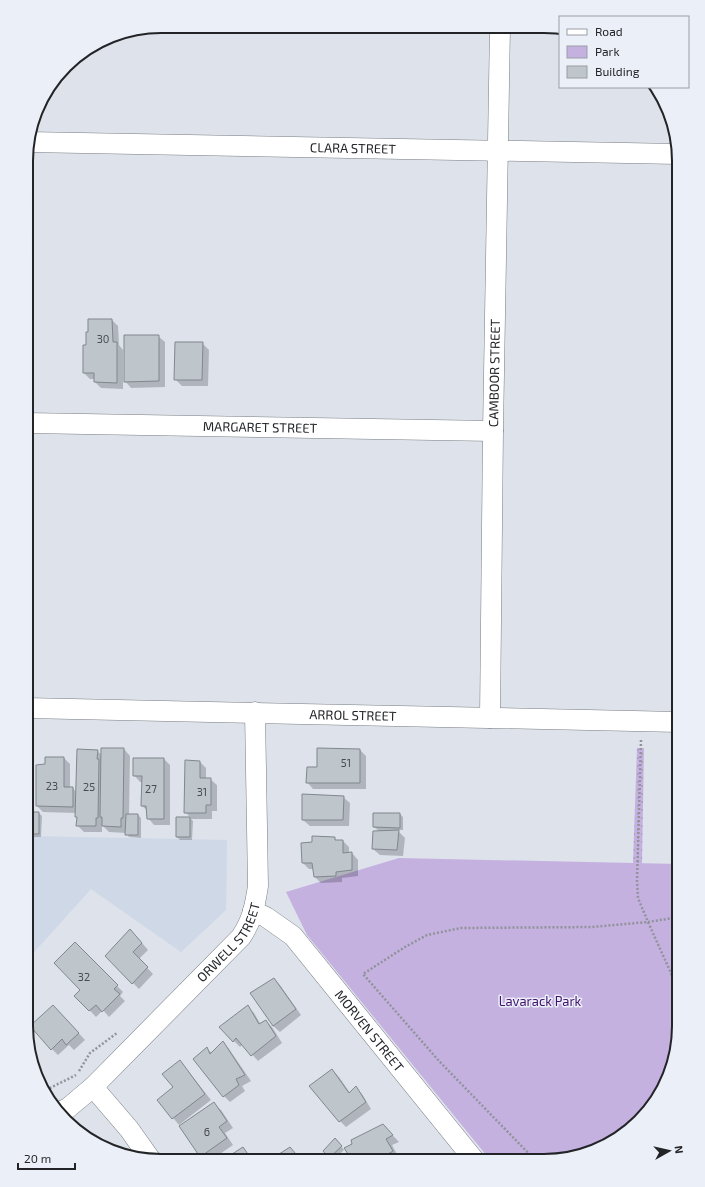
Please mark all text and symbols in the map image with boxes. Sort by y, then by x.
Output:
legend [559,16,689,88]
text: Road [595,24,623,38]
text: Park [595,44,620,58]
text: Building [595,64,640,78]
street label: CLARA STREET [310,139,397,157]
street label: CAMBOOR STREET [485,318,503,427]
house number: 30 [97,332,109,345]
street label: MARGARET STREET [203,418,318,436]
street label: ARROL STREET [309,706,397,724]
house number: 51 [341,756,351,769]
house number: 23 [46,779,58,792]
house number: 25 [83,780,95,793]
house number: 27 [145,782,157,795]
house number: 31 [197,785,207,798]
street label: ORWELL STREET [193,900,263,985]
house number: 32 [78,970,90,983]
street label: MORVEN STREET [332,987,408,1075]
park label: Lavarack Park [499,993,582,1009]
house number: 6 [204,1125,210,1138]
north arrow [649,1131,689,1171]
scale bar [18,1145,75,1171]
text: N [672,1145,686,1154]
text: 20 m [24,1151,51,1165]

